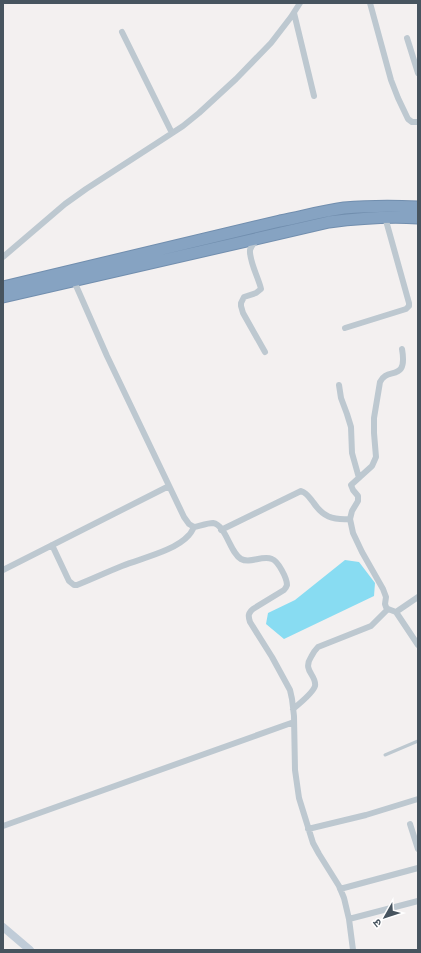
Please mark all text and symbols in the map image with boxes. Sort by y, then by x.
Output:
north arrow [365,897,405,937]
text: उ [370,916,385,930]

